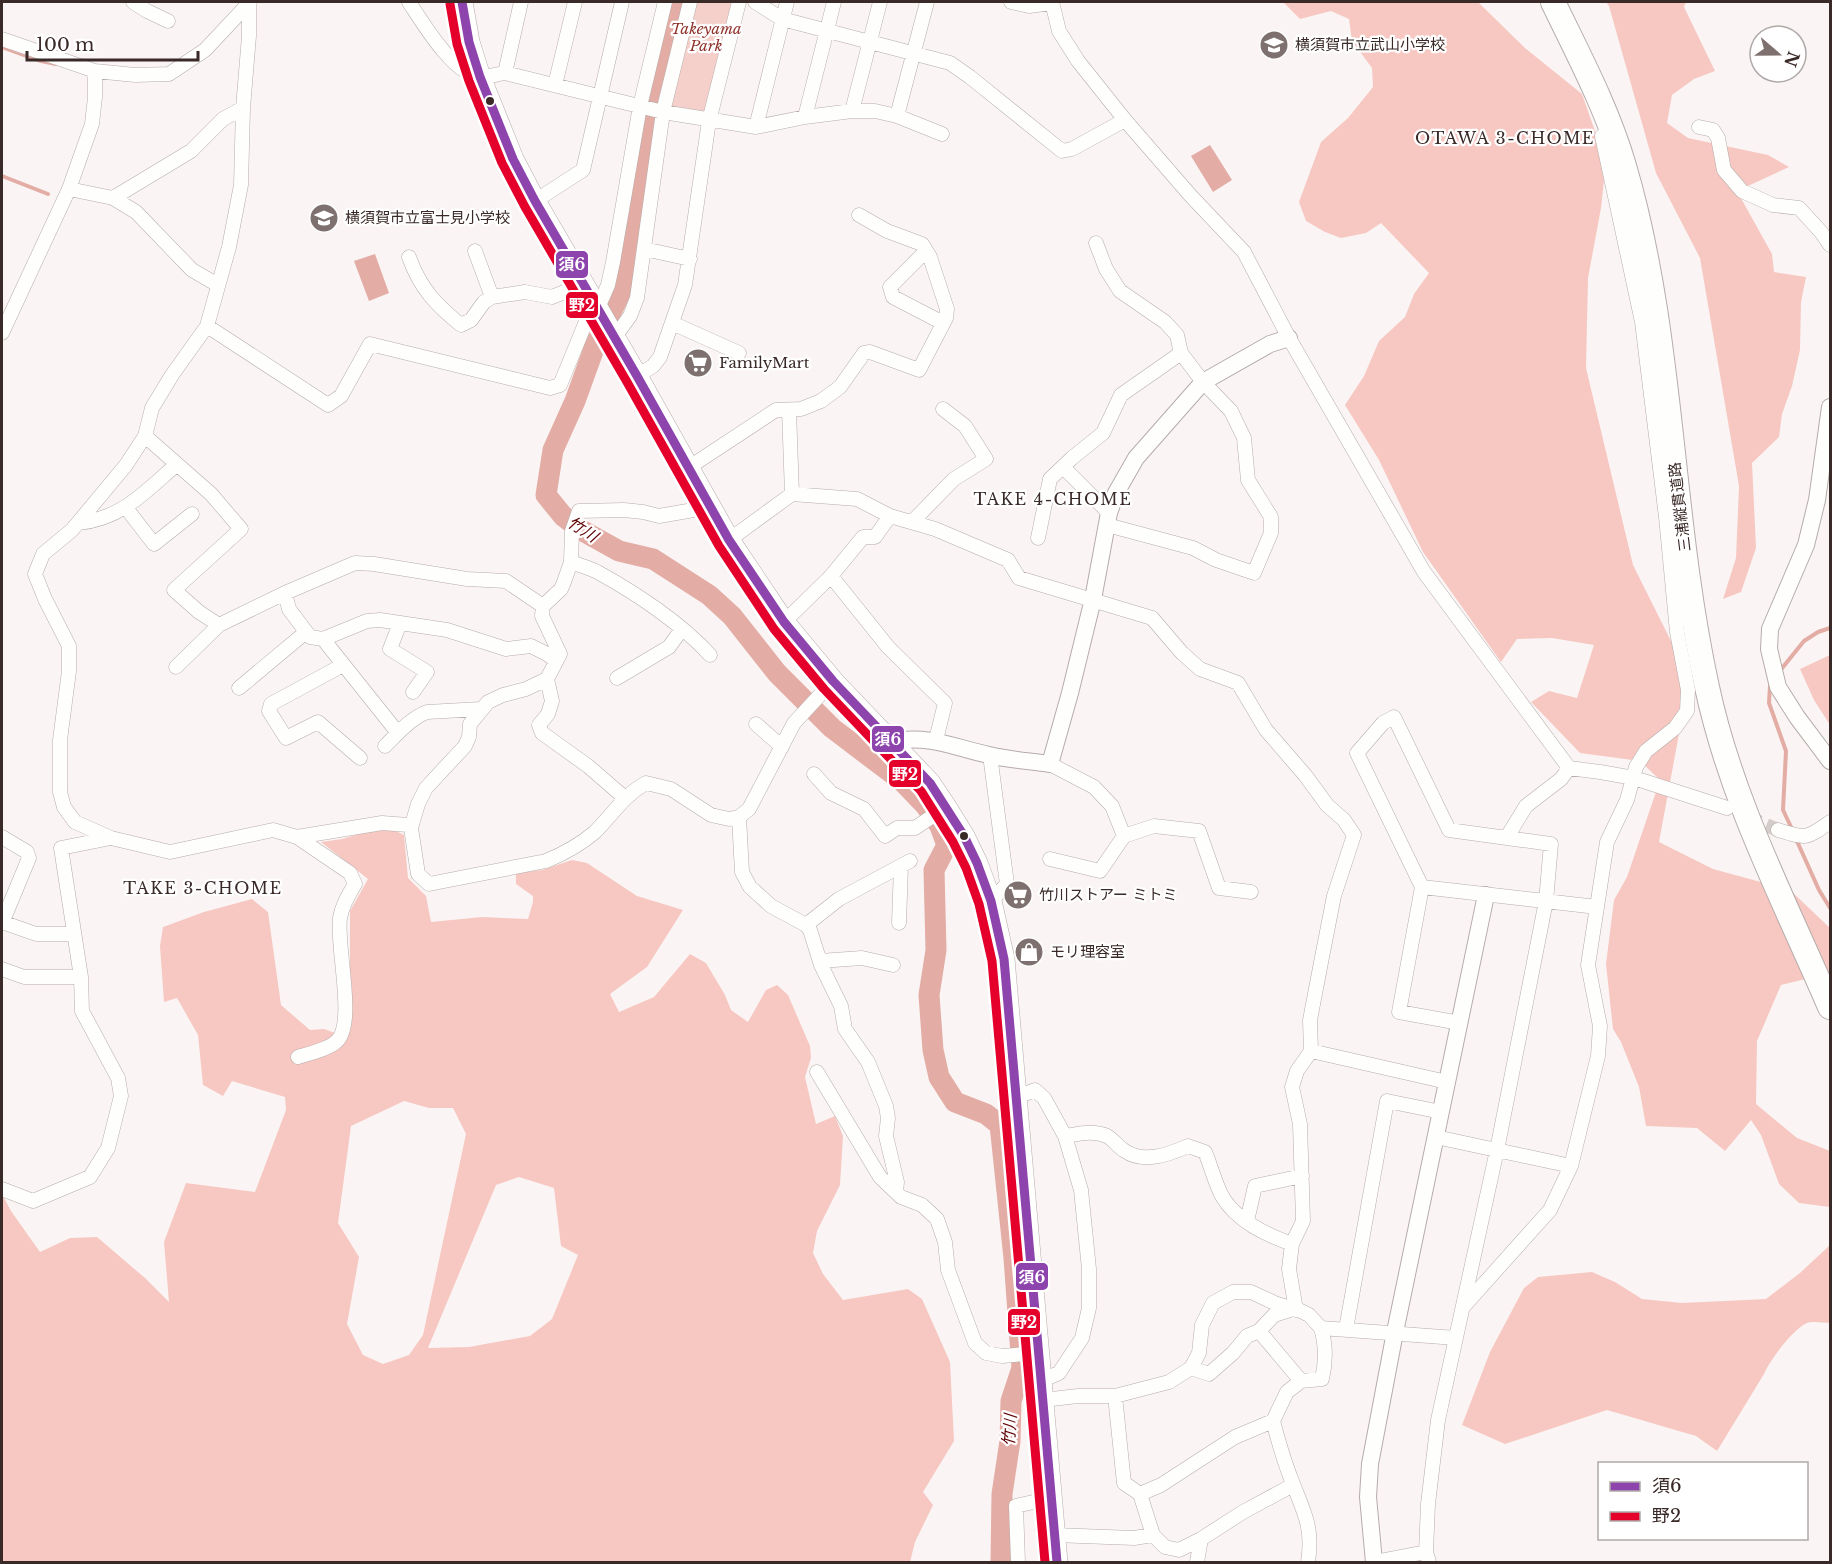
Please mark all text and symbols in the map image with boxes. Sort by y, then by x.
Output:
park label: Takeyama Park [670,19,742,55]
scale bar [27,24,198,62]
north arrow [1748,24,1808,84]
school or university icon: 横須賀市立武山小学校 [1258,29,1290,61]
text: 100 m [36,34,94,56]
place label: 横須賀市立武山小学校 [1295,35,1445,54]
text: N [1780,49,1804,70]
unlabelled marker [484,95,496,107]
district label: OTAWA 3-CHOME [1415,128,1595,148]
school or university icon: 横須賀市立富士見小学校 [308,202,340,234]
place label: 横須賀市立富士見小学校 [345,208,510,227]
line badge: 須6 [555,250,589,279]
text: 須6 [559,254,586,274]
line badge: 野2 [565,291,599,319]
text: 野2 [569,295,595,315]
supermarket icon: FamilyMart [682,347,714,379]
place label: FamilyMart [719,353,810,372]
street label: 三浦縦貫道路 [1665,461,1694,553]
district label: TAKE 4-CHOME [974,489,1132,509]
water label: 竹川 [564,512,604,547]
line badge: 須6 [871,725,905,753]
text: 須6 [875,729,902,749]
line badge: 野2 [888,759,922,788]
text: 野2 [892,764,918,784]
unlabelled marker [958,830,970,842]
district label: TAKE 3-CHOME [123,878,283,898]
supermarket icon: 竹川ストアー ミトミ [1002,879,1034,911]
place label: 竹川ストアー ミトミ [1039,885,1177,904]
shop icon: モリ理容室 [1013,936,1045,968]
place label: モリ理容室 [1050,942,1125,961]
line badge: 須6 [1015,1262,1049,1291]
text: 須6 [1019,1267,1046,1287]
line badge: 野2 [1007,1308,1041,1336]
text: 野2 [1011,1312,1037,1332]
water label: 竹川 [998,1411,1020,1447]
legend [1598,1462,1808,1540]
text: 須6 [1652,1475,1682,1497]
text: 野2 [1652,1505,1681,1527]

